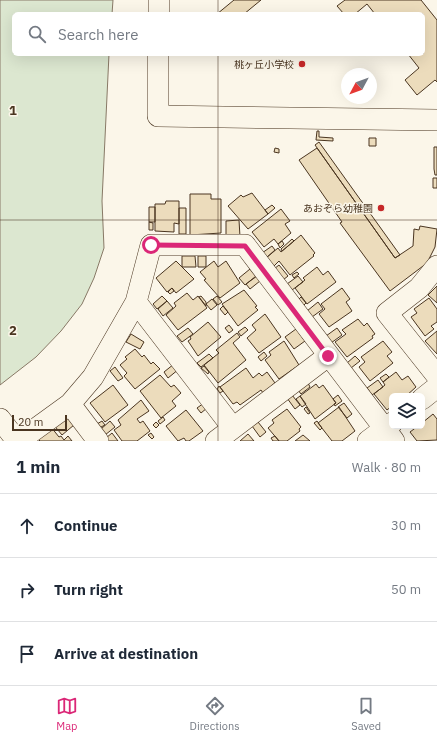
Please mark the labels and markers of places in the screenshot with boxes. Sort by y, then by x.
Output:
place label: 桃ヶ丘小学校 [234,58,294,71]
marker: 桃ヶ丘小学校 [297,59,307,69]
place label: あおぞら幼稚園 [303,202,373,215]
marker: あおぞら幼稚園 [376,203,386,213]

